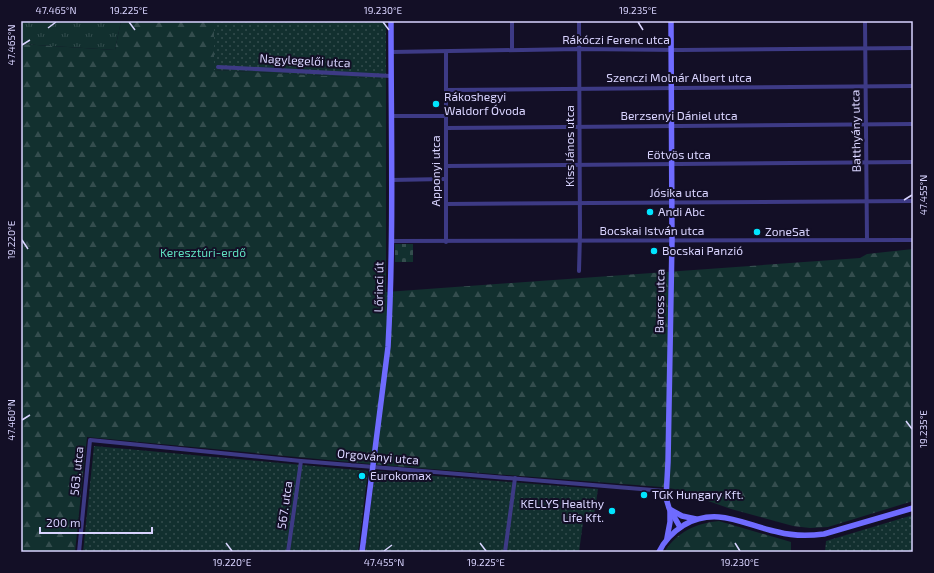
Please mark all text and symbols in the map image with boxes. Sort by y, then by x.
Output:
text: 47.465°N [36,4,76,16]
text: 19.225°E [110,4,148,16]
text: 19.230°E [364,4,403,16]
text: 19.235°E [619,4,657,16]
text: 47.465°N [5,25,17,65]
street label: Rákóczi Ferenc utca [562,32,670,46]
street label: Nagylegelői utca [259,51,351,69]
street label: Szenczi Molnár Albert utca [606,70,752,84]
place label: Rákoshegyi Waldorf Óvoda [444,89,525,117]
street label: Batthyány utca [847,90,863,172]
marker: Rákoshegyi Waldorf Óvoda [431,99,441,109]
street label: Kiss János utca [562,105,576,187]
street label: Berzsenyi Dániel utca [620,108,738,122]
street label: Apponyi utca [428,135,442,207]
street label: Eötvös utca [647,147,711,161]
text: 47.455°N [917,175,929,215]
street label: Jósika utca [649,185,709,199]
place label: Andi Abc [658,204,705,218]
marker: Andi Abc [645,207,655,217]
text: 19.220°E [5,220,17,259]
street label: Bocskai István utca [600,223,704,237]
place label: ZoneSat [765,224,810,238]
marker: ZoneSat [752,227,762,237]
place label: Bocskai Panzió [662,243,743,257]
park label: Keresztúri-erdő [160,245,246,259]
marker: Bocskai Panzió [649,246,659,256]
street label: Lőrinci út [371,261,385,312]
street label: Baross utca [651,269,667,333]
text: 47.460°N [5,399,17,441]
text: 19.235°E [917,410,929,448]
street label: Orgoványi utca [337,445,419,467]
street label: 563. utca [66,446,86,496]
place label: Eurokomax [370,468,432,482]
marker: Eurokomax [357,471,367,481]
street label: 567. utca [274,480,294,530]
place label: TGK Hungary Kft. [652,487,743,501]
marker: TGK Hungary Kft. [639,490,649,500]
place label: KELLYS Healthy Life Kft. [520,496,605,524]
marker: KELLYS Healthy Life Kft. [607,506,617,516]
scale bar [40,509,152,535]
text: 200 m [46,515,80,529]
text: 19.220°E [213,556,252,568]
text: 47.455°N [364,556,404,568]
text: 19.225°E [467,556,505,568]
text: 19.230°E [721,556,760,568]

